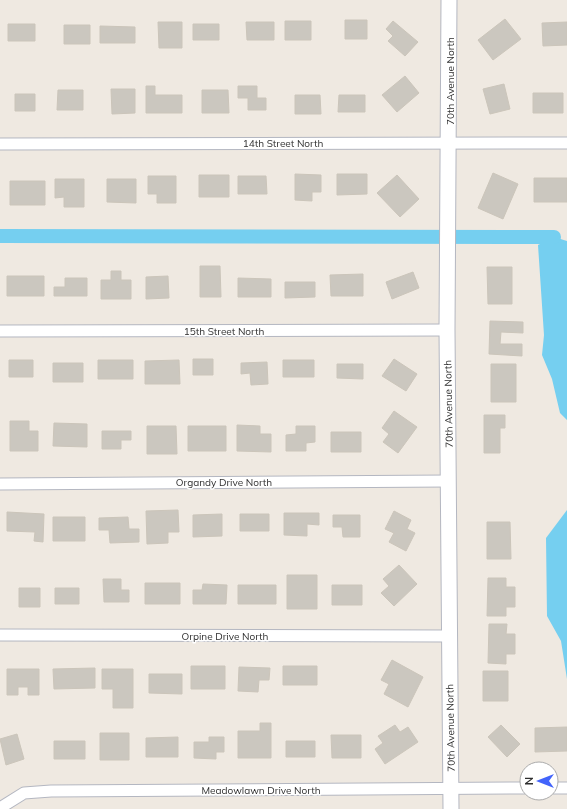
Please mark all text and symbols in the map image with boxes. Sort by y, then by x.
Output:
street label: 70th Avenue North [444,37,457,125]
street label: 14th Street North [243,137,323,150]
street label: 15th Street North [184,325,264,338]
street label: 70th Avenue North [441,360,456,448]
street label: Organdy Drive North [176,476,272,489]
street label: Orpine Drive North [182,630,269,643]
street label: 70th Avenue North [443,684,458,772]
north arrow [519,761,559,801]
text: N [522,777,536,785]
street label: Meadowlawn Drive North [201,784,321,797]

